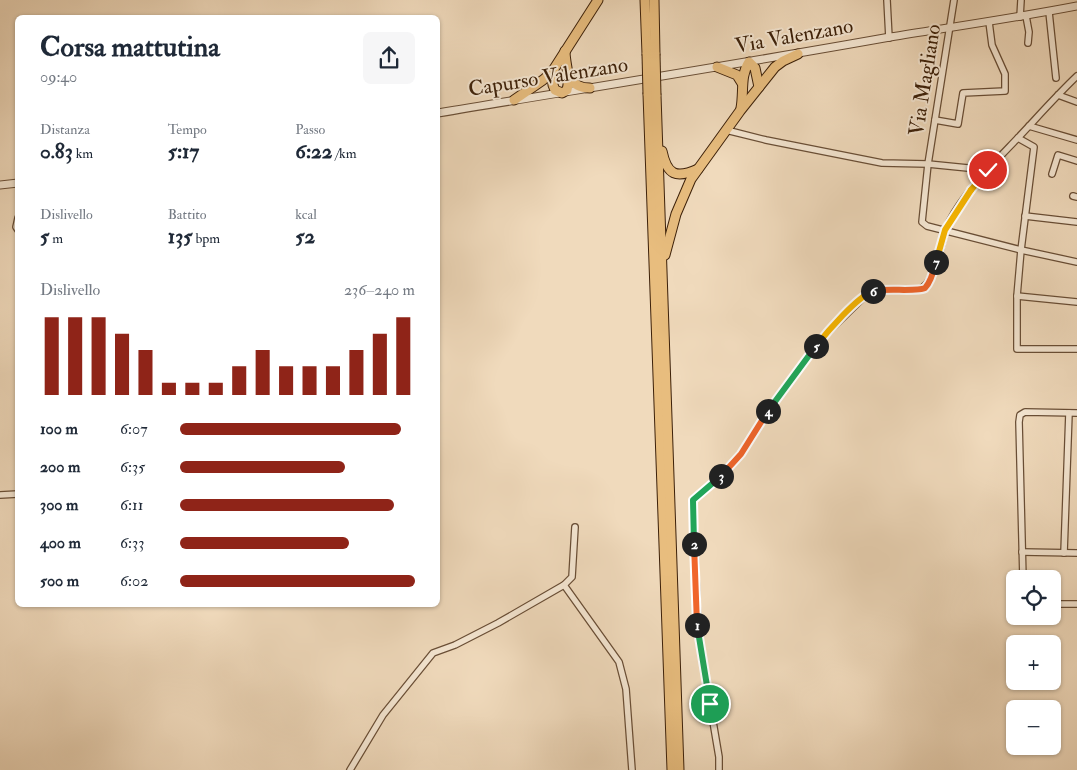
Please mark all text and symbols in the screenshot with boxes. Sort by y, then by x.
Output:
street label: Via Valenzano [733,12,855,60]
street label: Via Magliano [903,22,947,138]
text: Corsa mattutina [40,30,220,65]
button: share [363,32,415,84]
street label: Capurso Valenzano [466,51,630,103]
text: 09:40 [40,67,77,87]
text: Distanza [40,121,90,138]
text: Tempo [168,121,207,138]
text: Passo [295,121,325,138]
text: 0.83 [40,138,73,165]
text: 5:17 [168,138,199,165]
text: 6:22 [295,138,332,165]
text: km [73,145,93,162]
text: /km [332,145,357,162]
pin [967,149,1009,191]
icon: check [974,156,1002,184]
text: Dislivello [40,206,93,223]
text: Battito [168,206,207,223]
text: kcal [295,206,317,223]
text: 5 [40,223,49,250]
text: 135 [168,223,192,250]
text: 52 [295,223,315,250]
text: m [49,230,63,247]
text: bpm [192,230,220,247]
pin: 7 [924,250,948,274]
text: 7 [933,254,940,271]
pin: 6 [860,278,886,304]
text: Dislivello [40,280,100,300]
text: 236–240 m [344,280,415,300]
text: 6 [870,283,877,300]
pin: 5 [804,334,828,358]
text: 5 [813,338,820,355]
pin: 4 [756,398,780,424]
text: 4 [765,403,772,420]
text: 100 m [40,419,78,439]
text: 6:07 [120,419,148,439]
text: 200 m [40,457,80,477]
text: 6:35 [120,457,145,477]
pin: 3 [708,464,734,488]
text: 3 [719,468,724,485]
text: 300 m [40,495,78,515]
text: 6:11 [120,495,143,515]
pin: 2 [682,532,706,556]
text: 400 m [40,533,81,553]
text: 6:33 [120,533,144,553]
text: 2 [691,536,698,553]
map controls [1006,570,1061,755]
button: locate [1006,570,1061,625]
text: 500 m [40,571,79,591]
text: 6:02 [120,571,148,591]
pin: 1 [684,612,710,638]
text: 1 [695,617,700,634]
button: + [1006,635,1061,690]
pin [689,683,731,725]
icon: arrive [696,690,724,718]
button: − [1006,700,1061,755]

